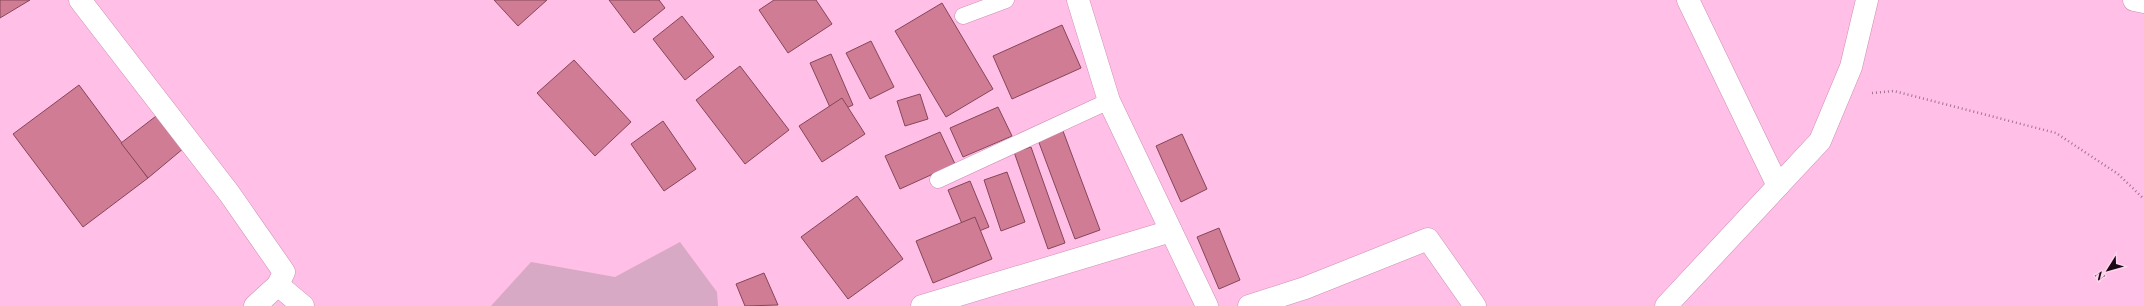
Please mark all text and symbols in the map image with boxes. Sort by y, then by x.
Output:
north arrow [2088,250,2128,290]
text: N [2091,269,2108,284]

